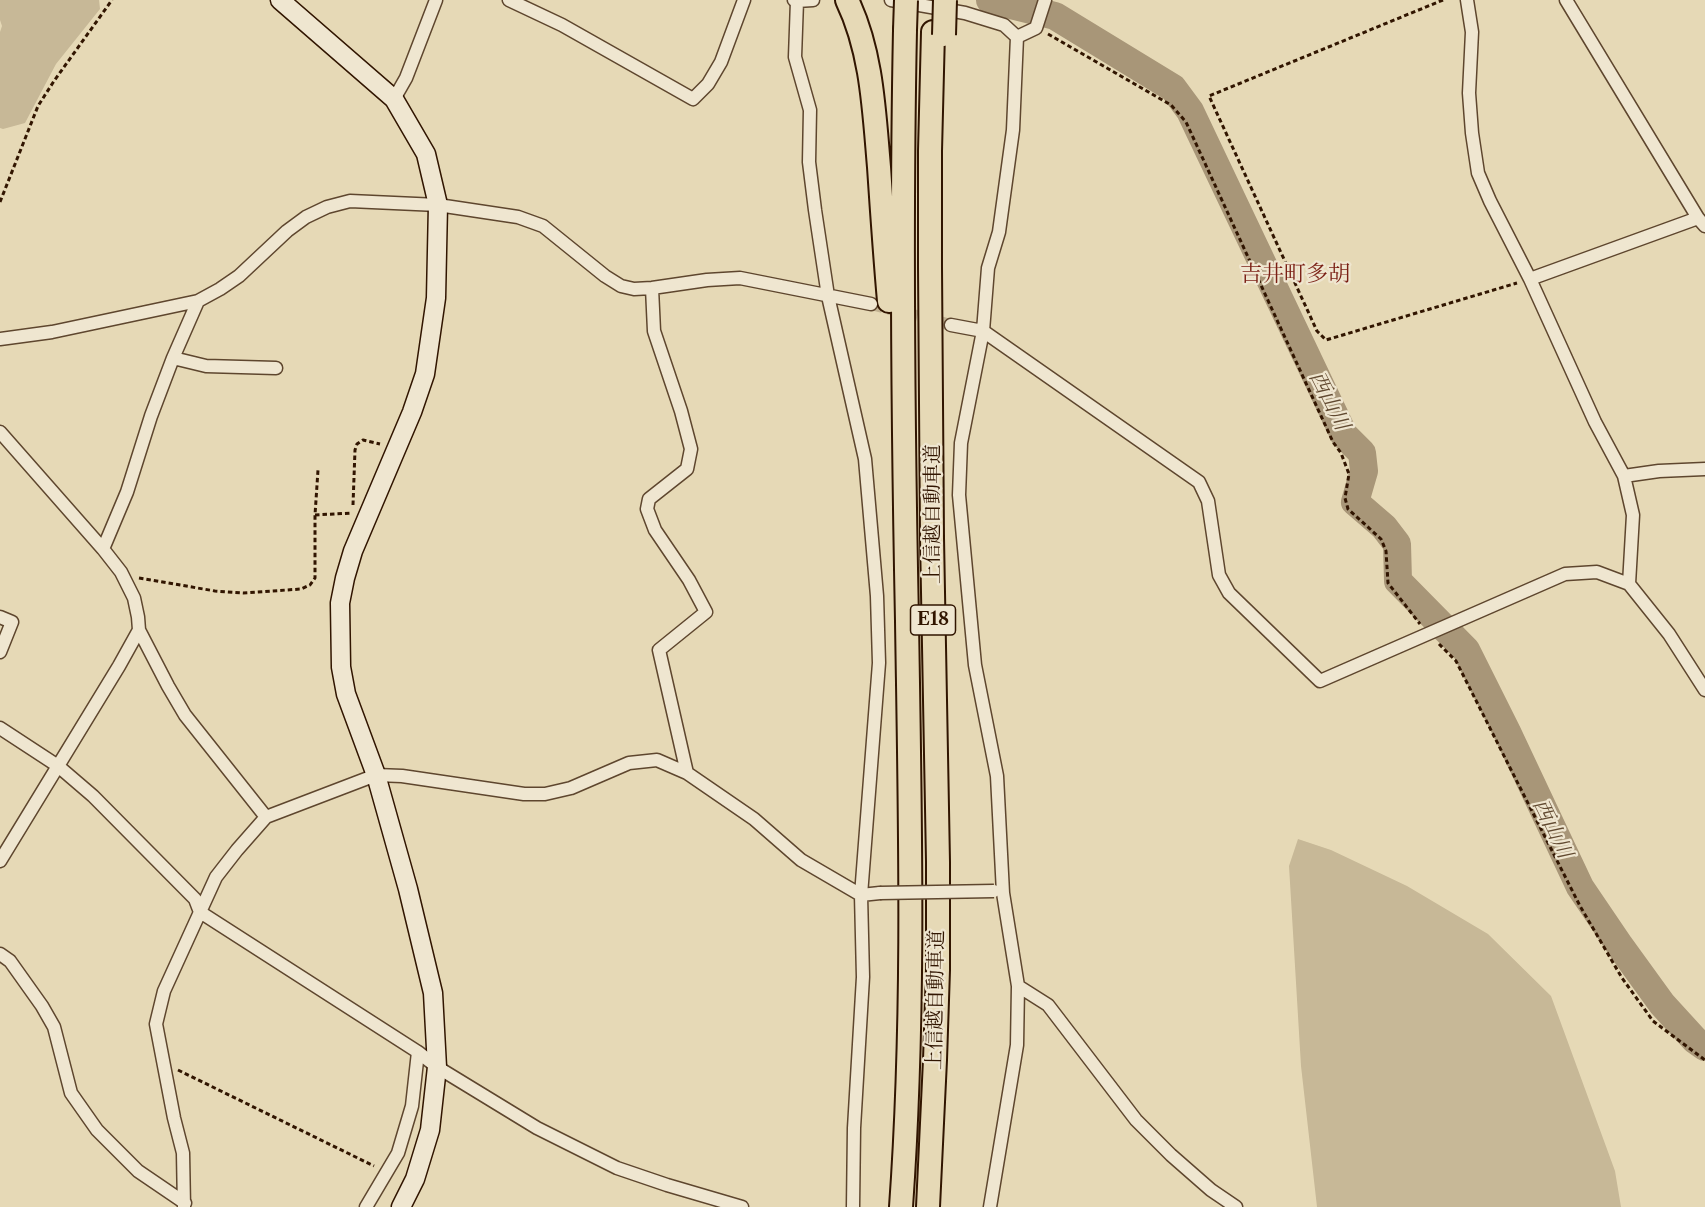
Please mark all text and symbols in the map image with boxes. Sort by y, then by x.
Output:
district label: 吉井町多胡 [1240,262,1350,288]
water label: 西山川 [1303,367,1355,435]
street label: 上信越自動車道 [921,444,945,584]
road number: E18 [910,605,956,635]
water label: 西山川 [1527,795,1577,863]
street label: 上信越自動車道 [923,930,949,1070]

